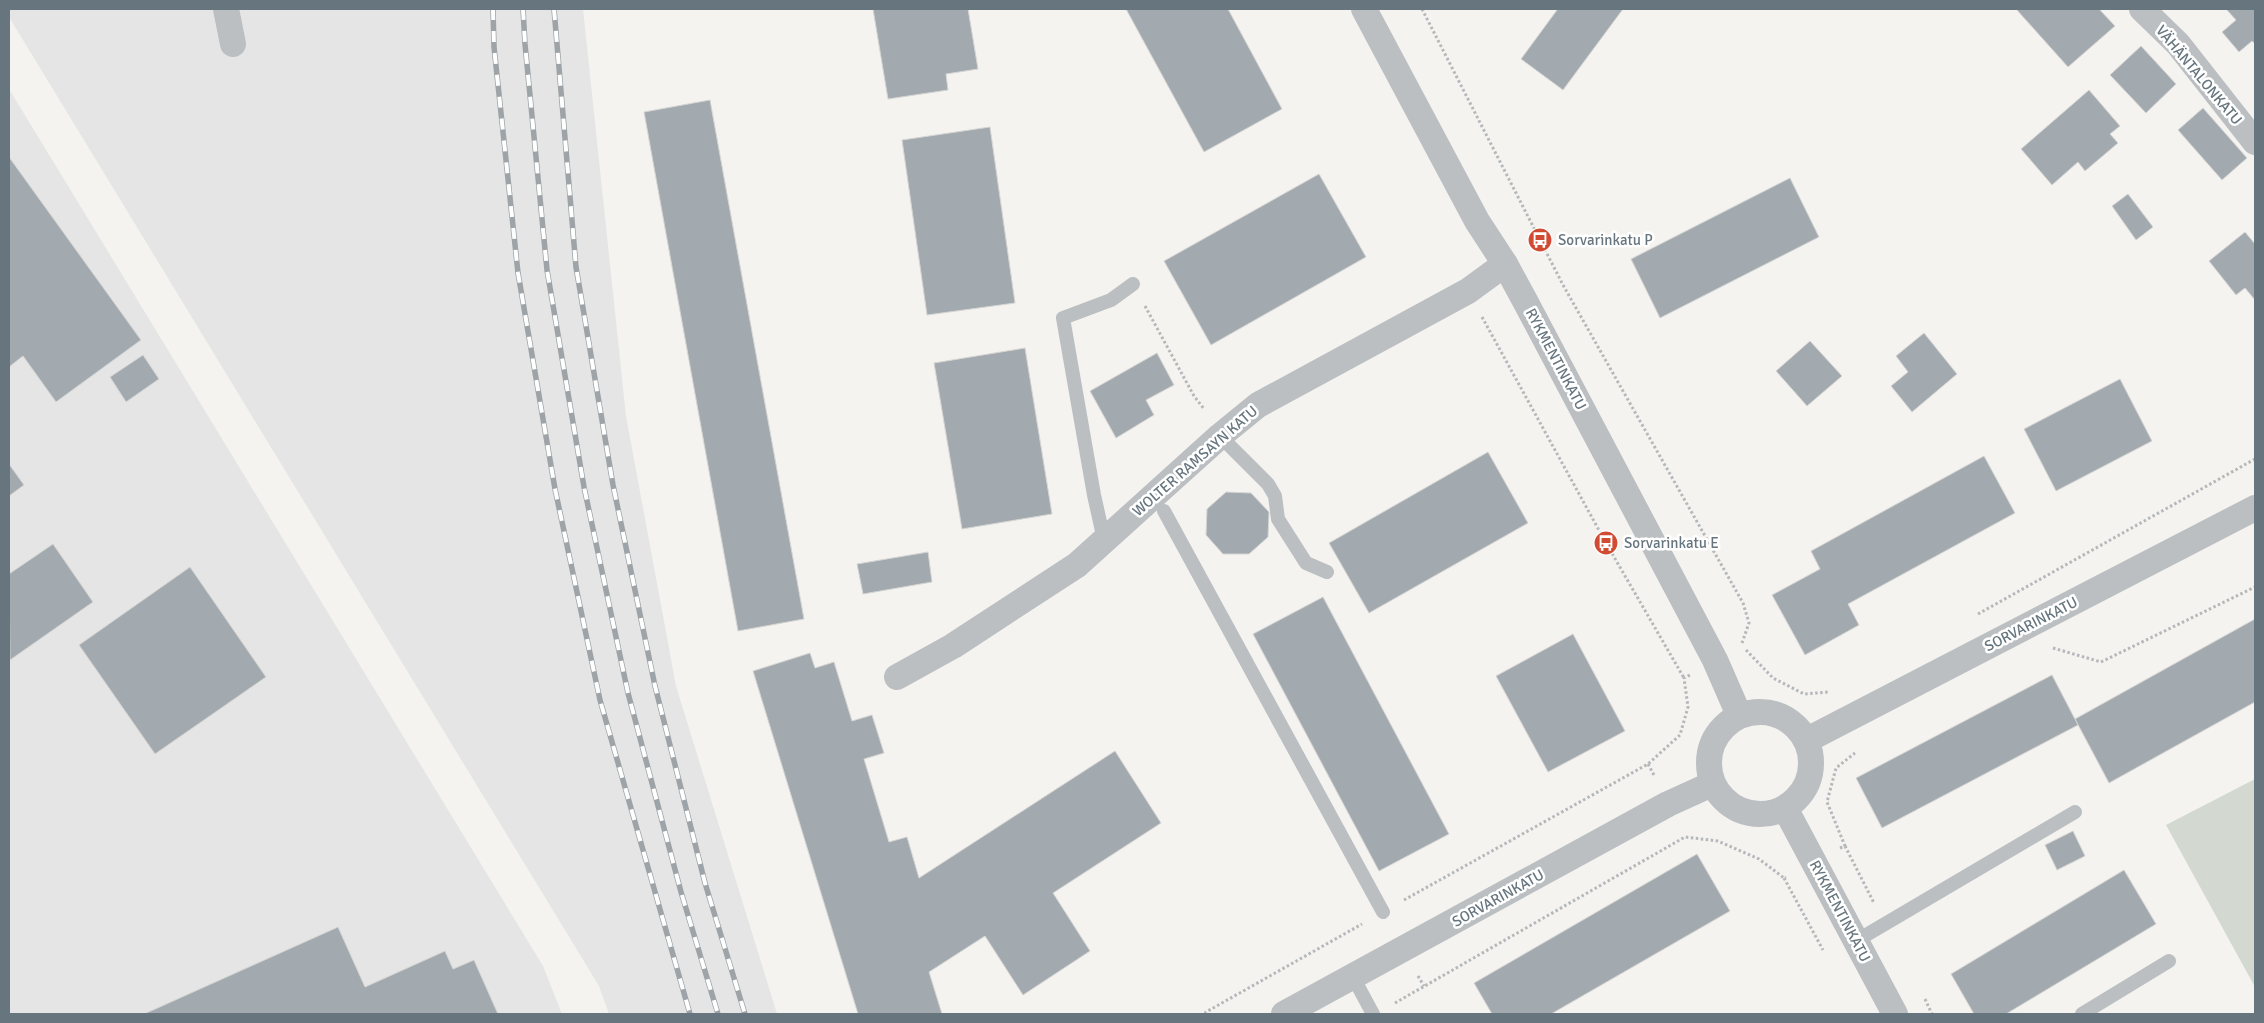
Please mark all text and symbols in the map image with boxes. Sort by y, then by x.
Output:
street label: VÄHÄNTALONKATU [2152,22,2246,128]
bus stop icon: Sorvarinkatu P [1527,227,1553,253]
place label: Sorvarinkatu P [1558,231,1653,249]
street label: RYKMENTINKATU [1522,305,1590,413]
street label: WOLTER RAMSAYN KATU [1129,402,1261,520]
bus stop icon: Sorvarinkatu E [1593,530,1619,556]
place label: Sorvarinkatu E [1624,534,1719,552]
street label: SORVARINKATU [1981,593,2081,655]
street label: RYKMENTINKATU [1806,857,1874,965]
street label: SORVARINKATU [1449,865,1547,931]

